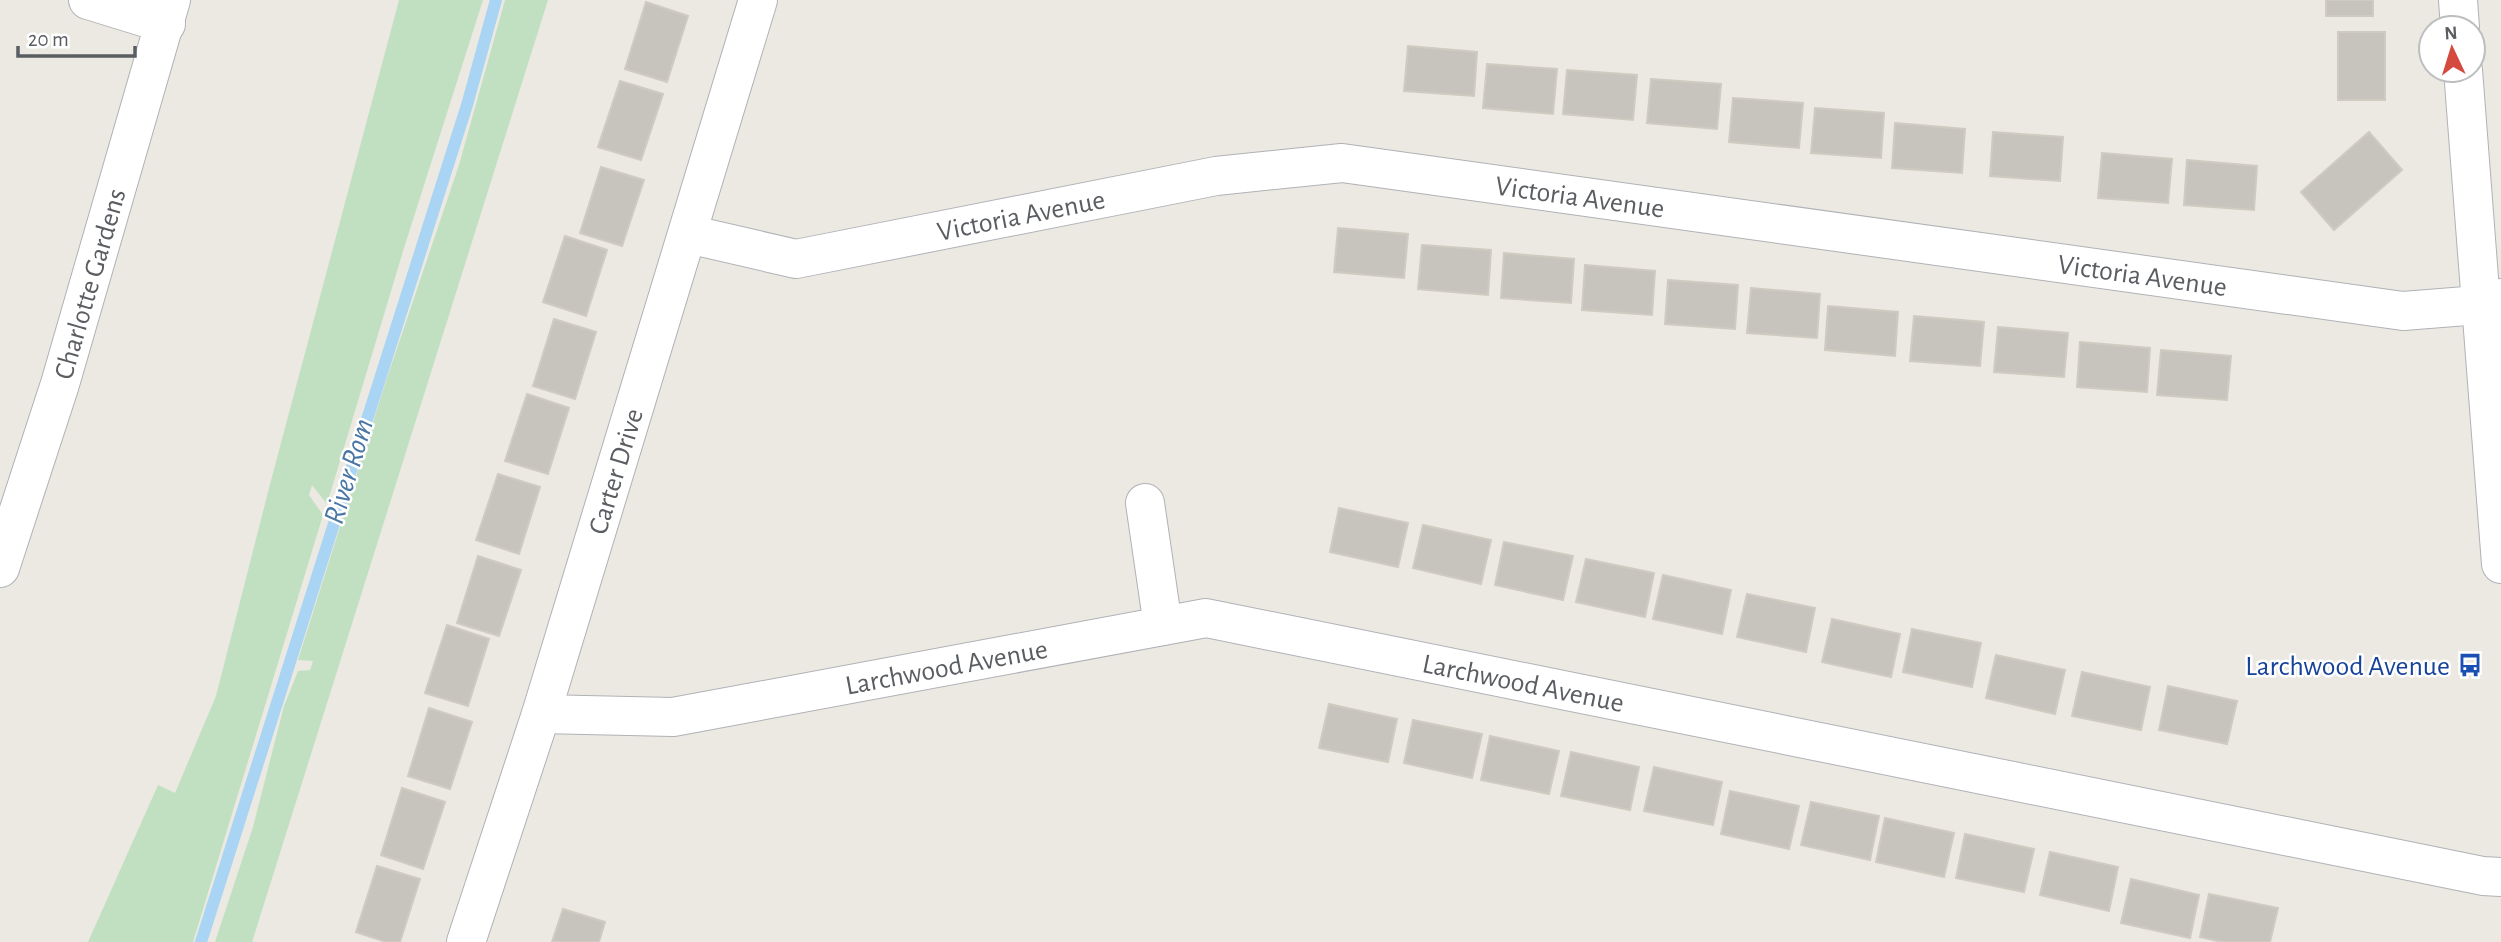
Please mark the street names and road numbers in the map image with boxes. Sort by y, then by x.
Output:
street label: Victoria Avenue [1493,173,1666,224]
street label: Charlotte Gardens [50,186,132,383]
street label: Victoria Avenue [935,186,1108,247]
street label: Victoria Avenue [2056,251,2229,302]
street label: Carter Drive [585,405,649,538]
street label: Larchwood Avenue [843,636,1050,701]
street label: Larchwood Avenue [1420,650,1626,718]

